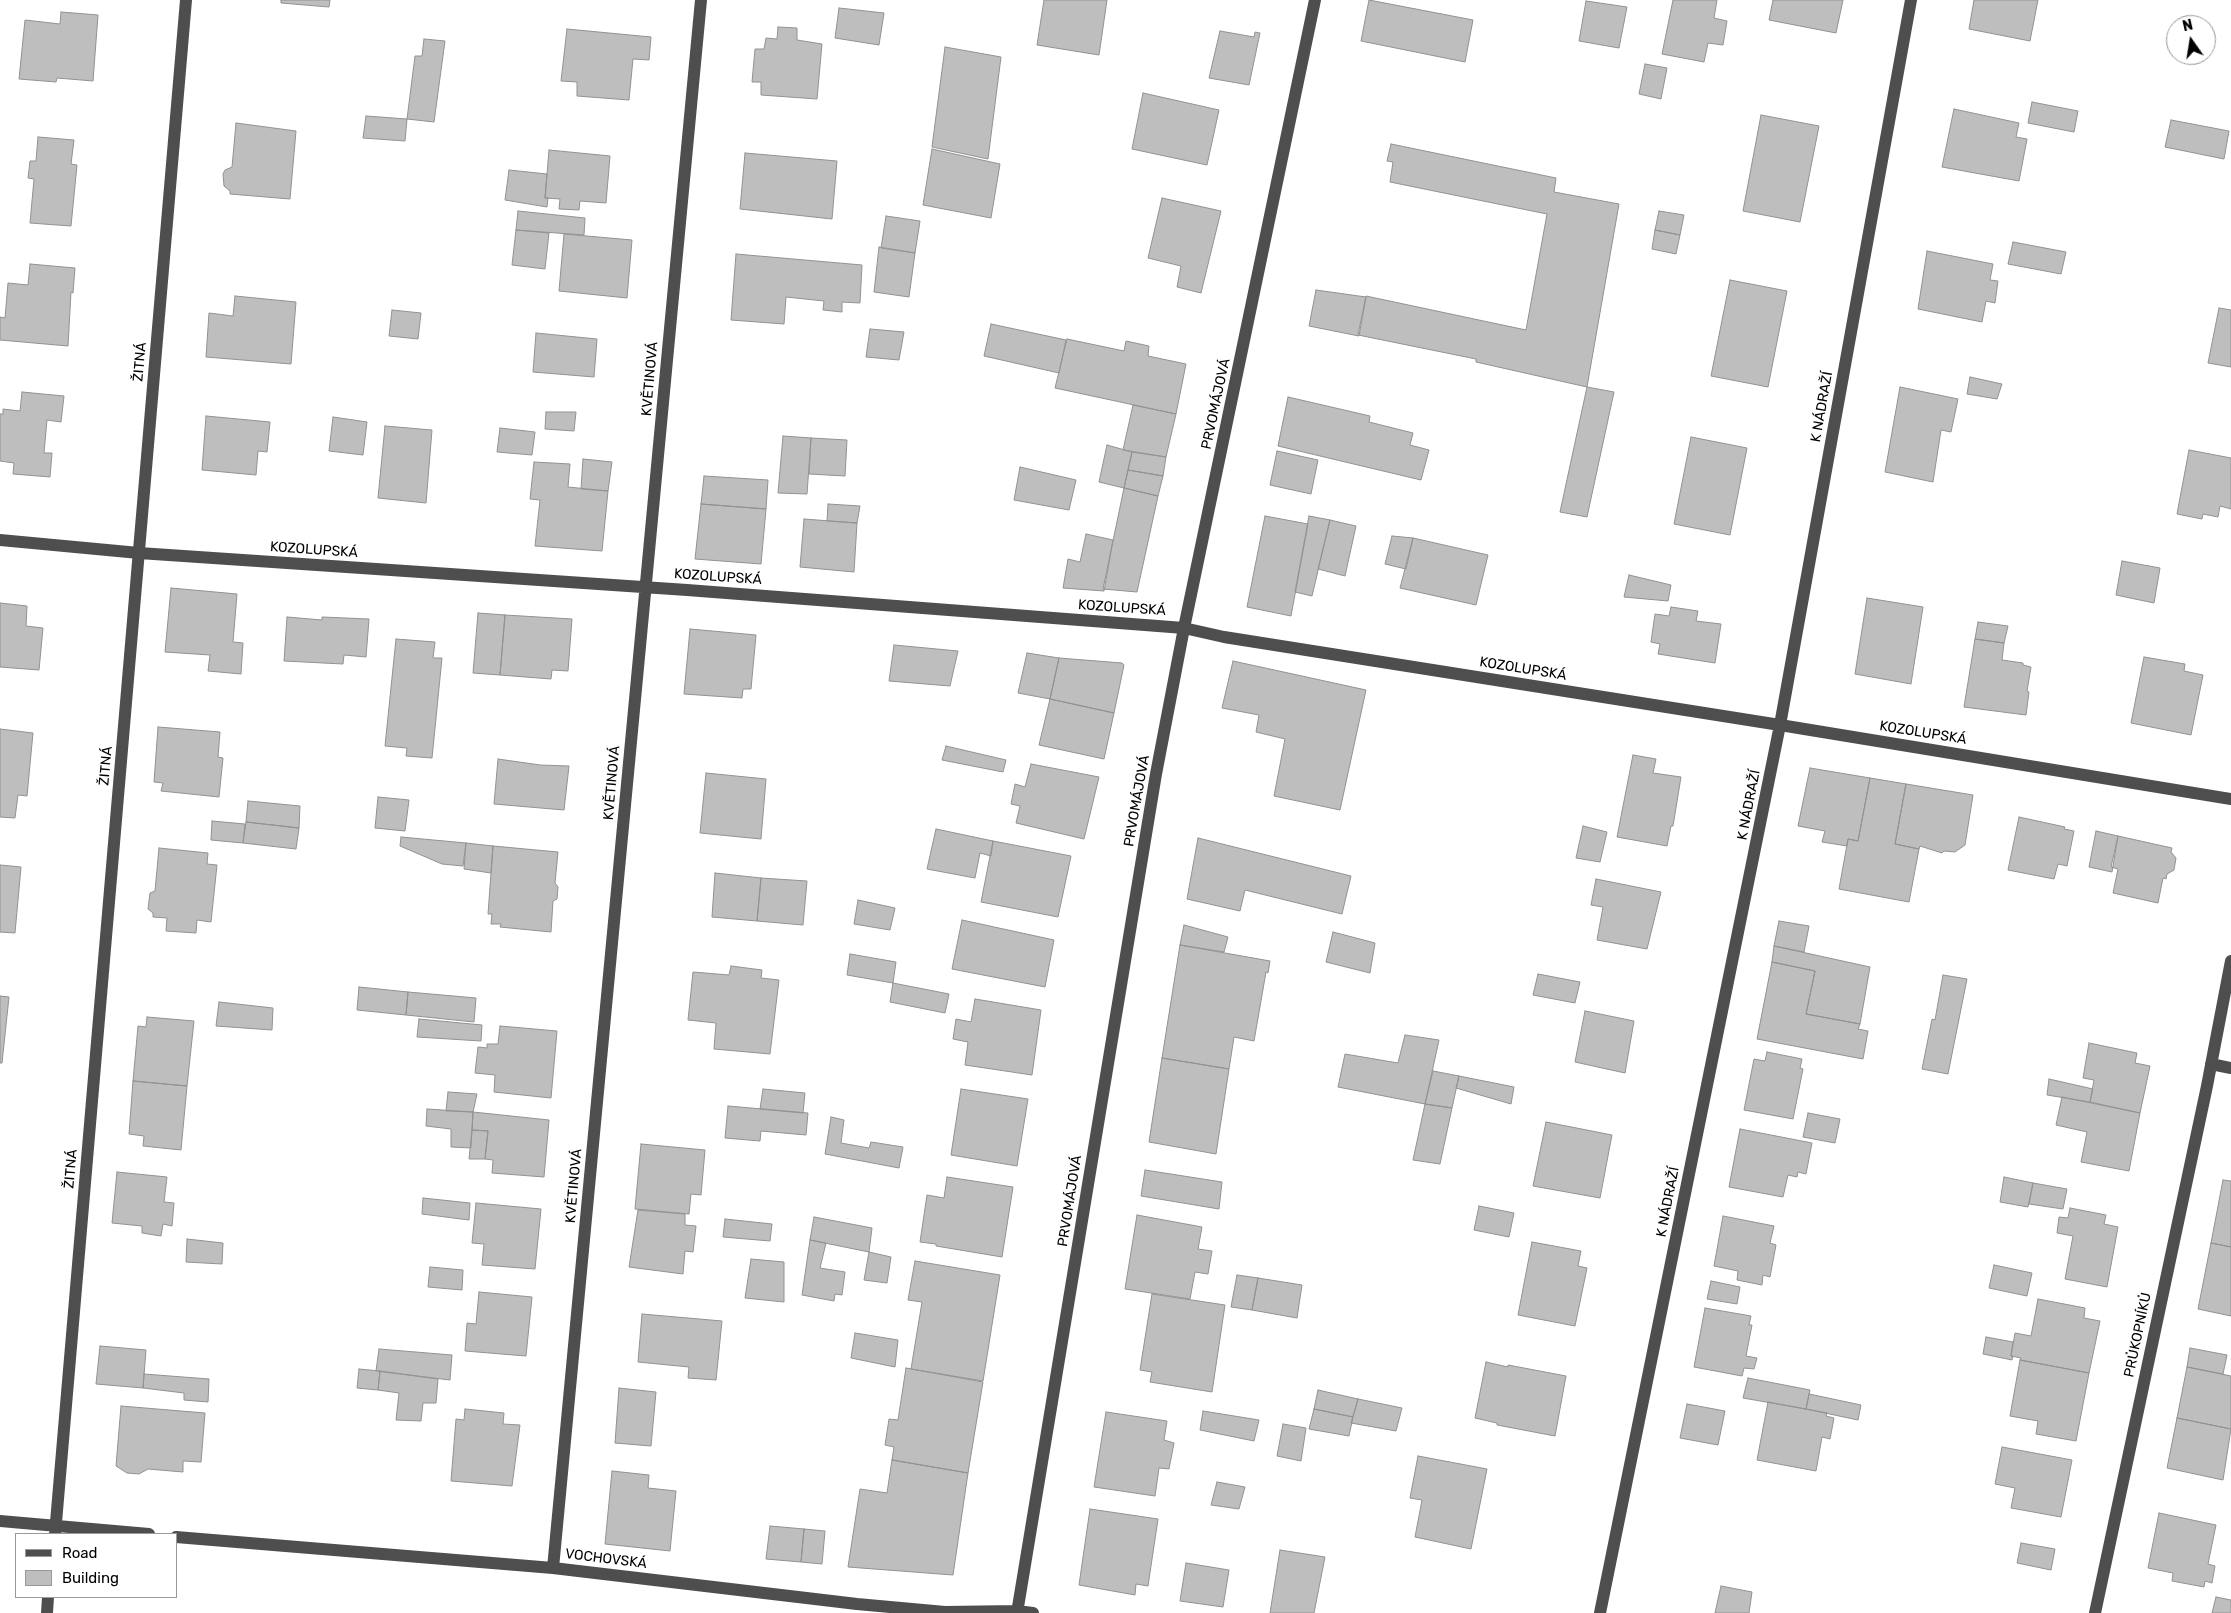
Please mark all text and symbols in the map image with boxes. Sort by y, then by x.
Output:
north arrow [2166,15,2216,65]
text: N [2181,16,2195,35]
street label: KVĚTINOVÁ [638,341,662,417]
street label: ŽITNÁ [130,342,150,382]
street label: PRVOMÁJOVÁ [1198,357,1234,451]
street label: K NÁDRAŽÍ [1808,370,1836,444]
street label: KOZOLUPSKÁ [270,539,358,561]
street label: KOZOLUPSKÁ [674,566,762,588]
street label: KOZOLUPSKÁ [1078,597,1166,619]
street label: KOZOLUPSKÁ [1478,654,1568,684]
street label: KOZOLUPSKÁ [1878,718,1968,748]
street label: KVĚTINOVÁ [600,745,624,821]
street label: ŽITNÁ [96,746,116,786]
street label: PRVOMÁJOVÁ [1121,754,1153,848]
street label: K NÁDRAŽÍ [1734,768,1764,842]
street label: KVĚTINOVÁ [562,1148,586,1224]
street label: ŽITNÁ [61,1149,81,1189]
street label: PRVOMÁJOVÁ [1054,1154,1086,1248]
street label: K NÁDRAŽÍ [1653,1165,1683,1239]
street label: PRŮKOPNÍKŮ [2121,1291,2155,1379]
legend [15,1533,178,1598]
text: Road [62,1544,98,1562]
street label: VOCHOVSKÁ [564,1546,648,1572]
text: Building [62,1569,119,1587]

